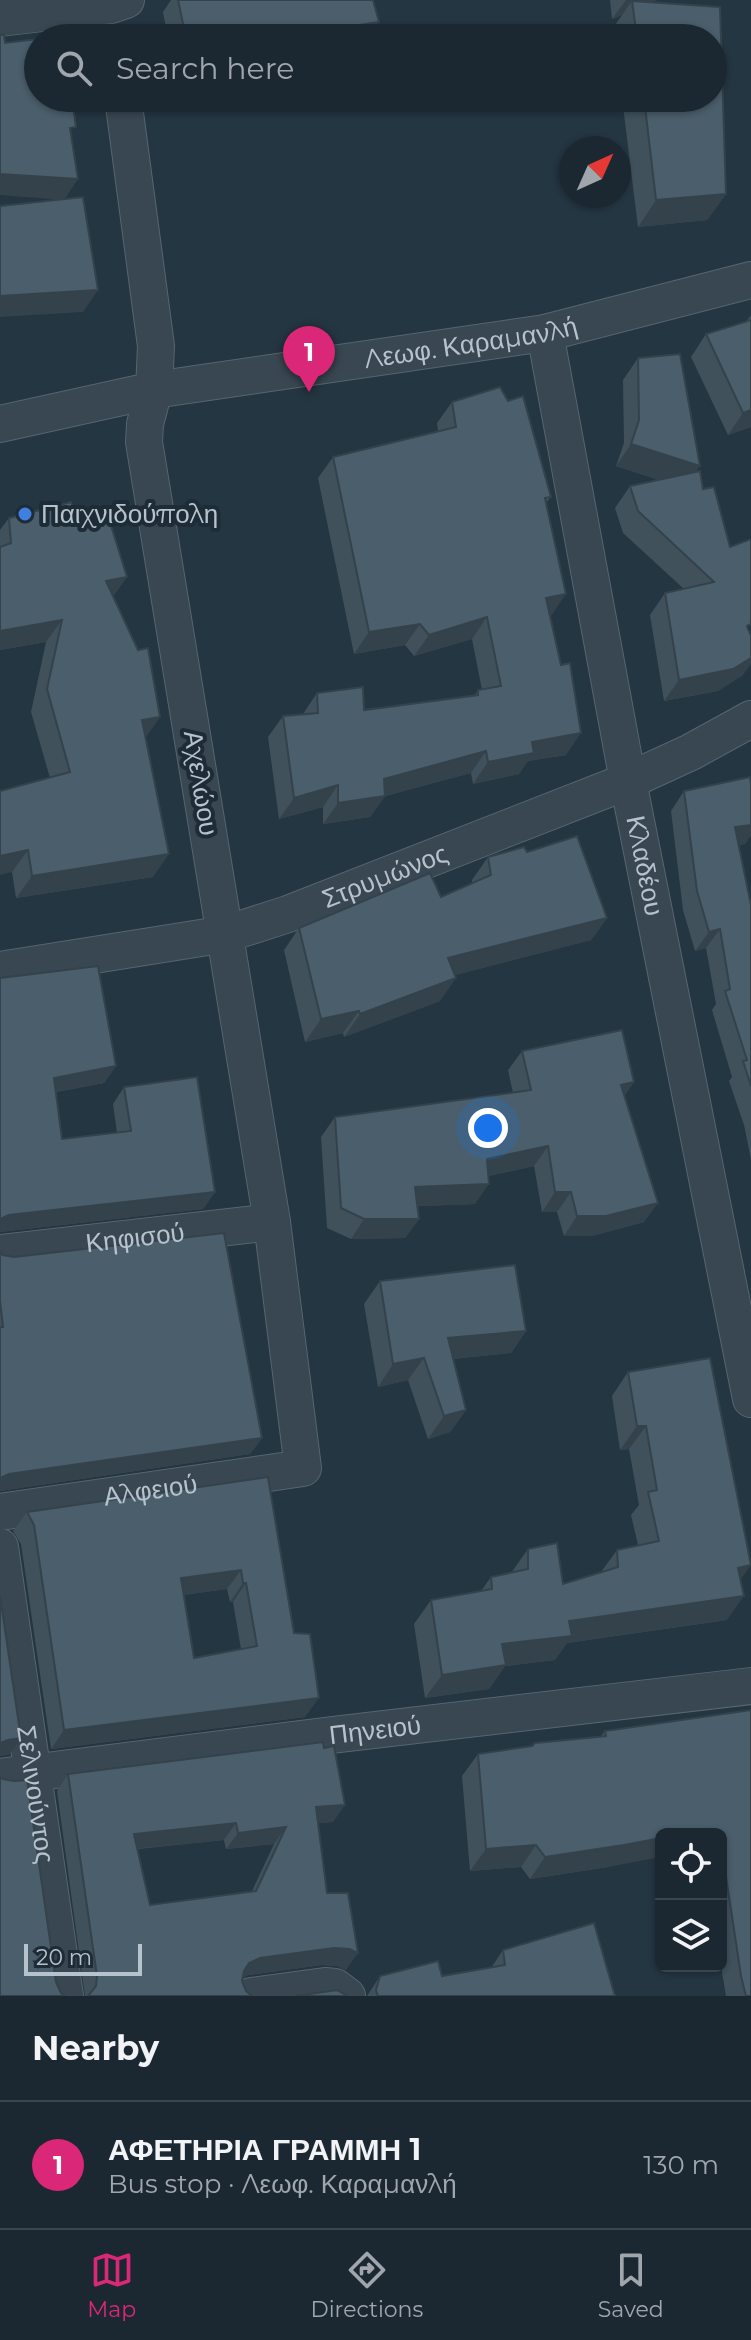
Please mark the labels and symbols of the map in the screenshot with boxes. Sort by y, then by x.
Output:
north arrow [559,136,631,208]
street label: Λεωφ. Καραμανλή [362,309,581,375]
pin: 1 [283,326,335,392]
place label: Παιχνιδούπολη [41,498,218,530]
marker: Παιχνιδούπολη [16,505,34,523]
street label: Αχελώου [177,728,225,838]
street label: Κλαδέου [619,813,670,918]
street label: Στρυμώνος [318,837,452,915]
your location [468,1108,508,1148]
street label: Κηφισού [84,1216,186,1259]
street label: Αλφειού [101,1468,199,1513]
street label: Πηνειού [327,1709,423,1751]
street label: Σελινούντος [10,1723,62,1866]
scale bar [24,1940,142,1976]

